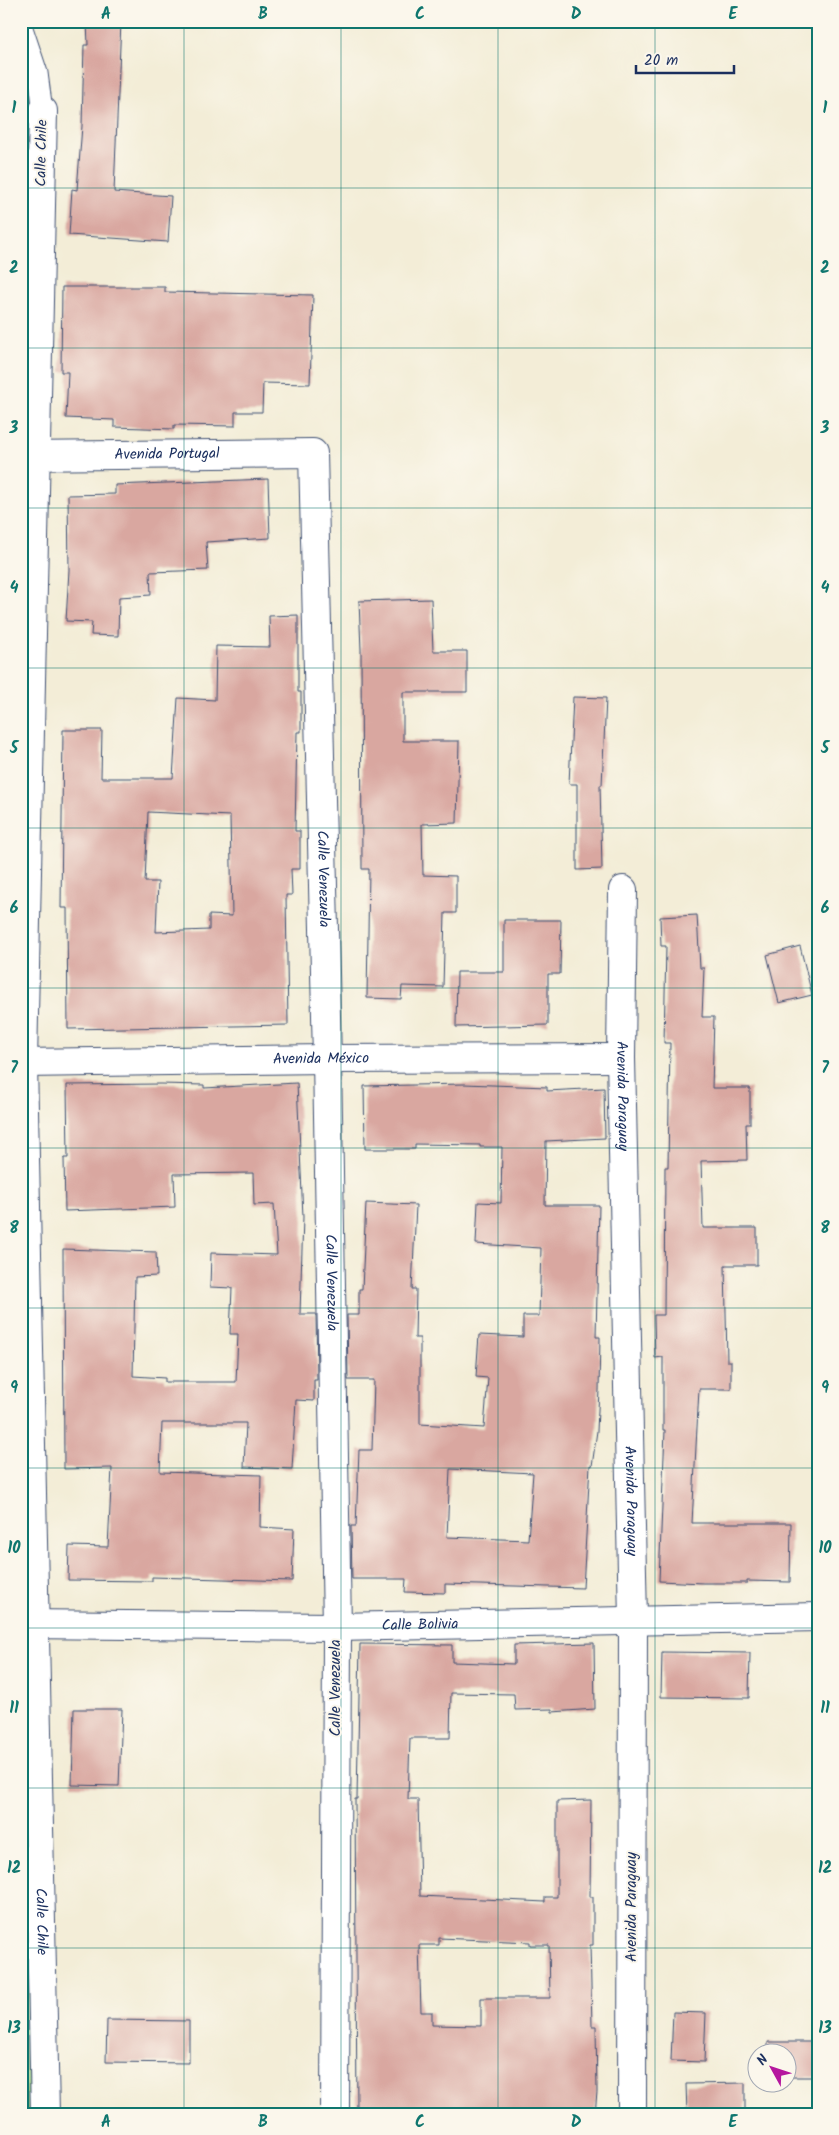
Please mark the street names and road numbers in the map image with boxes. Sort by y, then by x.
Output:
street label: Calle Chile [29,119,55,187]
street label: Avenida Portugal [114,442,220,467]
street label: Calle Venezuela [310,830,336,928]
street label: Avenida Paraguay [609,1041,635,1152]
street label: Avenida México [273,1047,369,1072]
street label: Calle Venezuela [318,1234,344,1332]
street label: Avenida Paraguay [617,1446,644,1557]
street label: Calle Bolivia [381,1612,459,1638]
street label: Calle Venezuela [324,1640,348,1736]
street label: Avenida Paraguay [620,1851,644,1962]
street label: Calle Chile [28,1888,54,1956]

